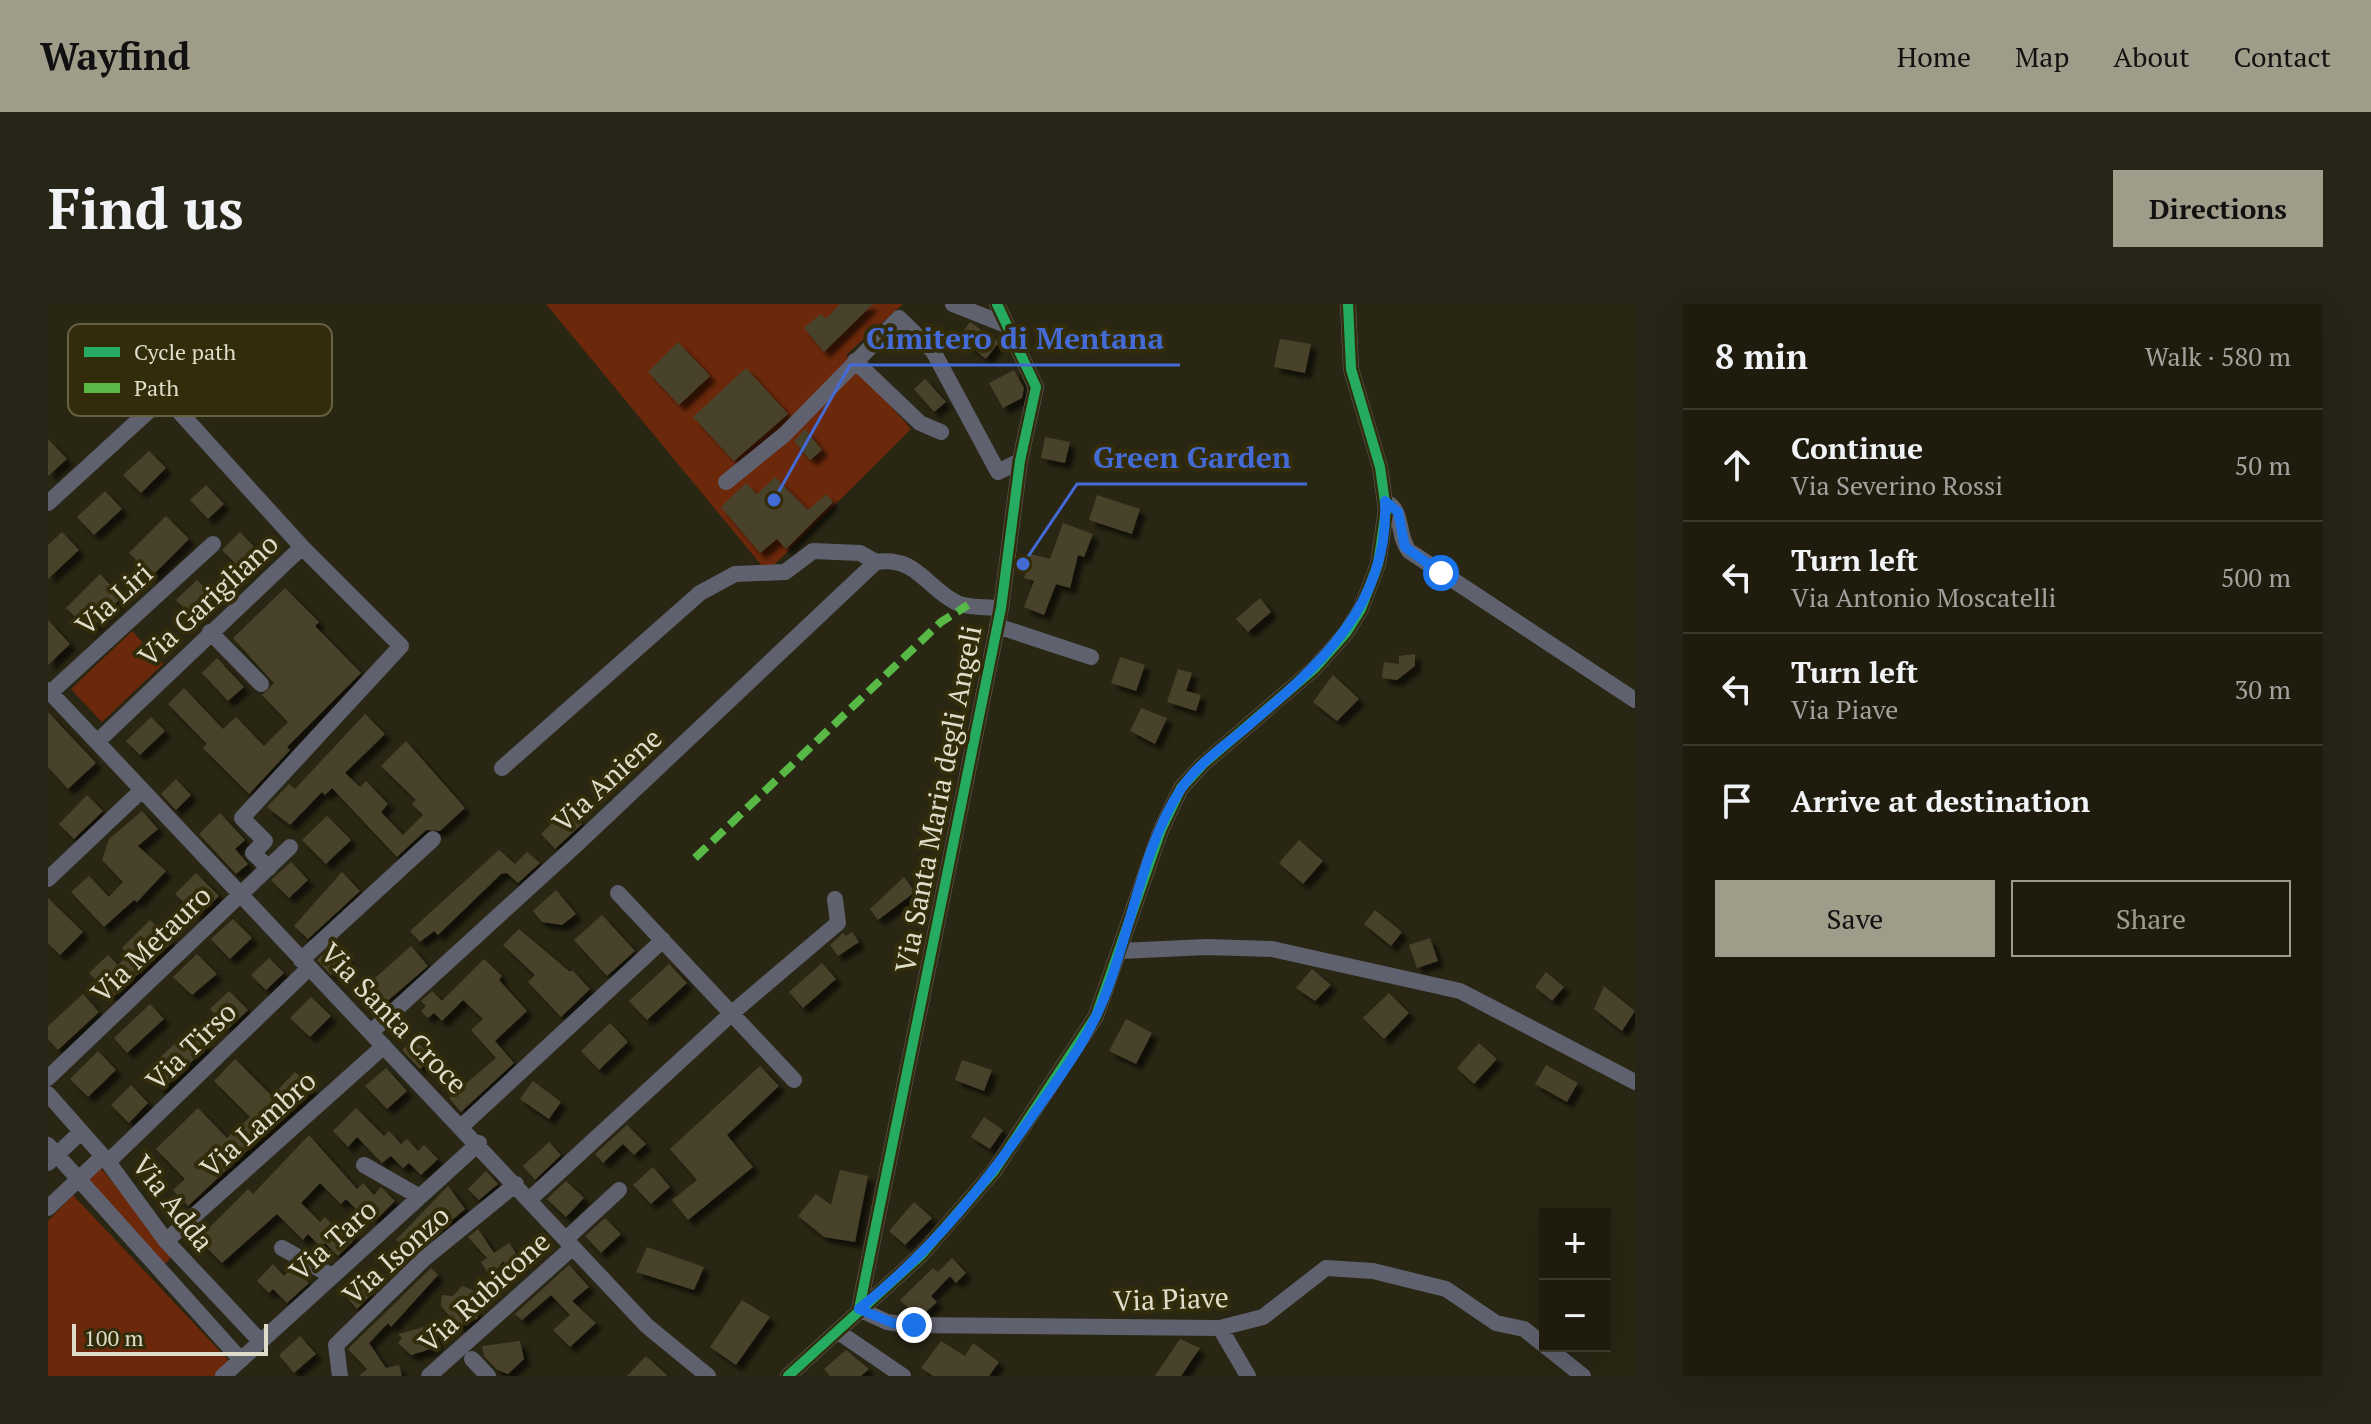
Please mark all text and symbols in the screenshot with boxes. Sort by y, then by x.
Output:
text: Wayfind [40,31,190,81]
text: Home [1897,38,1971,75]
text: Map [2015,38,2069,75]
text: About [2113,38,2190,75]
text: Contact [2234,38,2331,75]
button: Directions [2113,170,2323,247]
text: Find us [48,171,244,245]
callout: Cimitero di Mentana [850,311,1180,365]
text: Cimitero di Mentana [866,318,1164,358]
legend [68,324,332,416]
text: 8 min [1715,334,1808,379]
text: Cycle path [134,337,236,366]
text: Walk · 580 m [2145,339,2291,373]
text: Path [134,373,179,402]
text: Continue [1791,428,1923,468]
callout: Green Garden [1077,430,1307,484]
text: Green Garden [1093,437,1291,477]
icon: ahead [1715,443,1759,487]
text: 50 m [2235,448,2291,482]
text: Via Severino Rossi [1791,468,2003,502]
street label: Via Garigliano [130,525,286,674]
text: Turn left [1791,540,1918,580]
street label: Via Liri [67,554,160,643]
route start [1423,555,1459,591]
icon: left [1715,555,1759,599]
text: 500 m [2221,560,2291,594]
text: Via Antonio Moscatelli [1791,580,2056,614]
street label: Via Santa Maria degli Angeli [886,622,989,976]
text: Turn left [1791,652,1918,692]
icon: left [1715,667,1759,711]
text: 30 m [2235,672,2291,706]
text: Via Piave [1791,692,1898,726]
street label: Via Aniene [544,719,669,840]
icon: arrive [1715,779,1759,823]
text: Arrive at destination [1791,781,2090,821]
street label: Via Metauro [83,877,219,1010]
button: Save [1715,880,1995,957]
button: Share [2011,880,2291,957]
street label: Via Santa Croce [313,934,476,1101]
street label: Via Tirso [137,993,244,1098]
street label: Via Lambro [192,1062,323,1185]
street label: Via Adda [124,1147,223,1258]
street label: Via Taro [281,1191,384,1289]
street label: Via Isonzo [334,1197,457,1312]
map controls [1539,1208,1611,1352]
button: + [1539,1208,1611,1280]
street label: Via Rubicone [410,1223,557,1361]
street label: Via Piave [1113,1278,1229,1319]
button: − [1539,1280,1611,1352]
route end [896,1307,932,1343]
scale bar [72,1320,268,1356]
text: 100 m [84,1323,144,1352]

